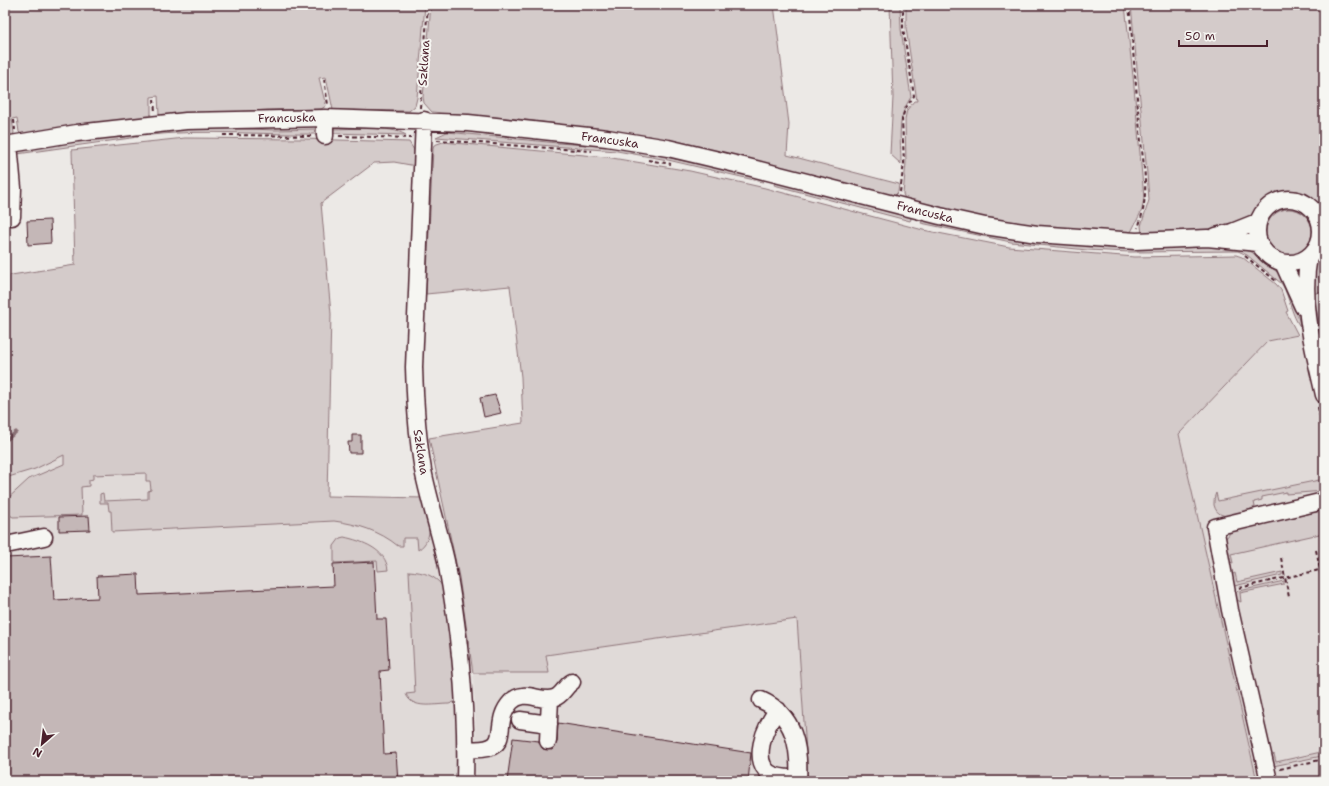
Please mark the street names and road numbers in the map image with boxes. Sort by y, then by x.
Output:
street label: Szklana [414,39,434,86]
street label: Francuska [258,109,317,127]
street label: Francuska [580,128,640,152]
street label: Francuska [895,197,956,227]
street label: Szklana [410,428,433,476]

